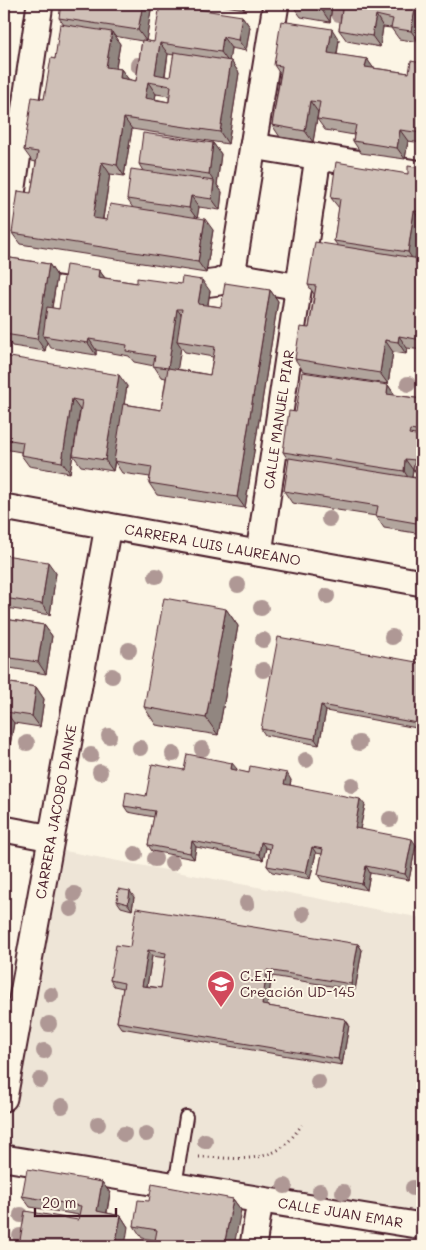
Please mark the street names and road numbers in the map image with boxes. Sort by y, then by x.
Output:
street label: CALLE MANUEL PIAR [259,348,298,490]
street label: CARRERA LUIS LAUREANO [123,519,302,570]
street label: CARRERA JACOBO DANKE [30,723,81,900]
street label: CALLE JUAN EMAR [277,1193,405,1232]

